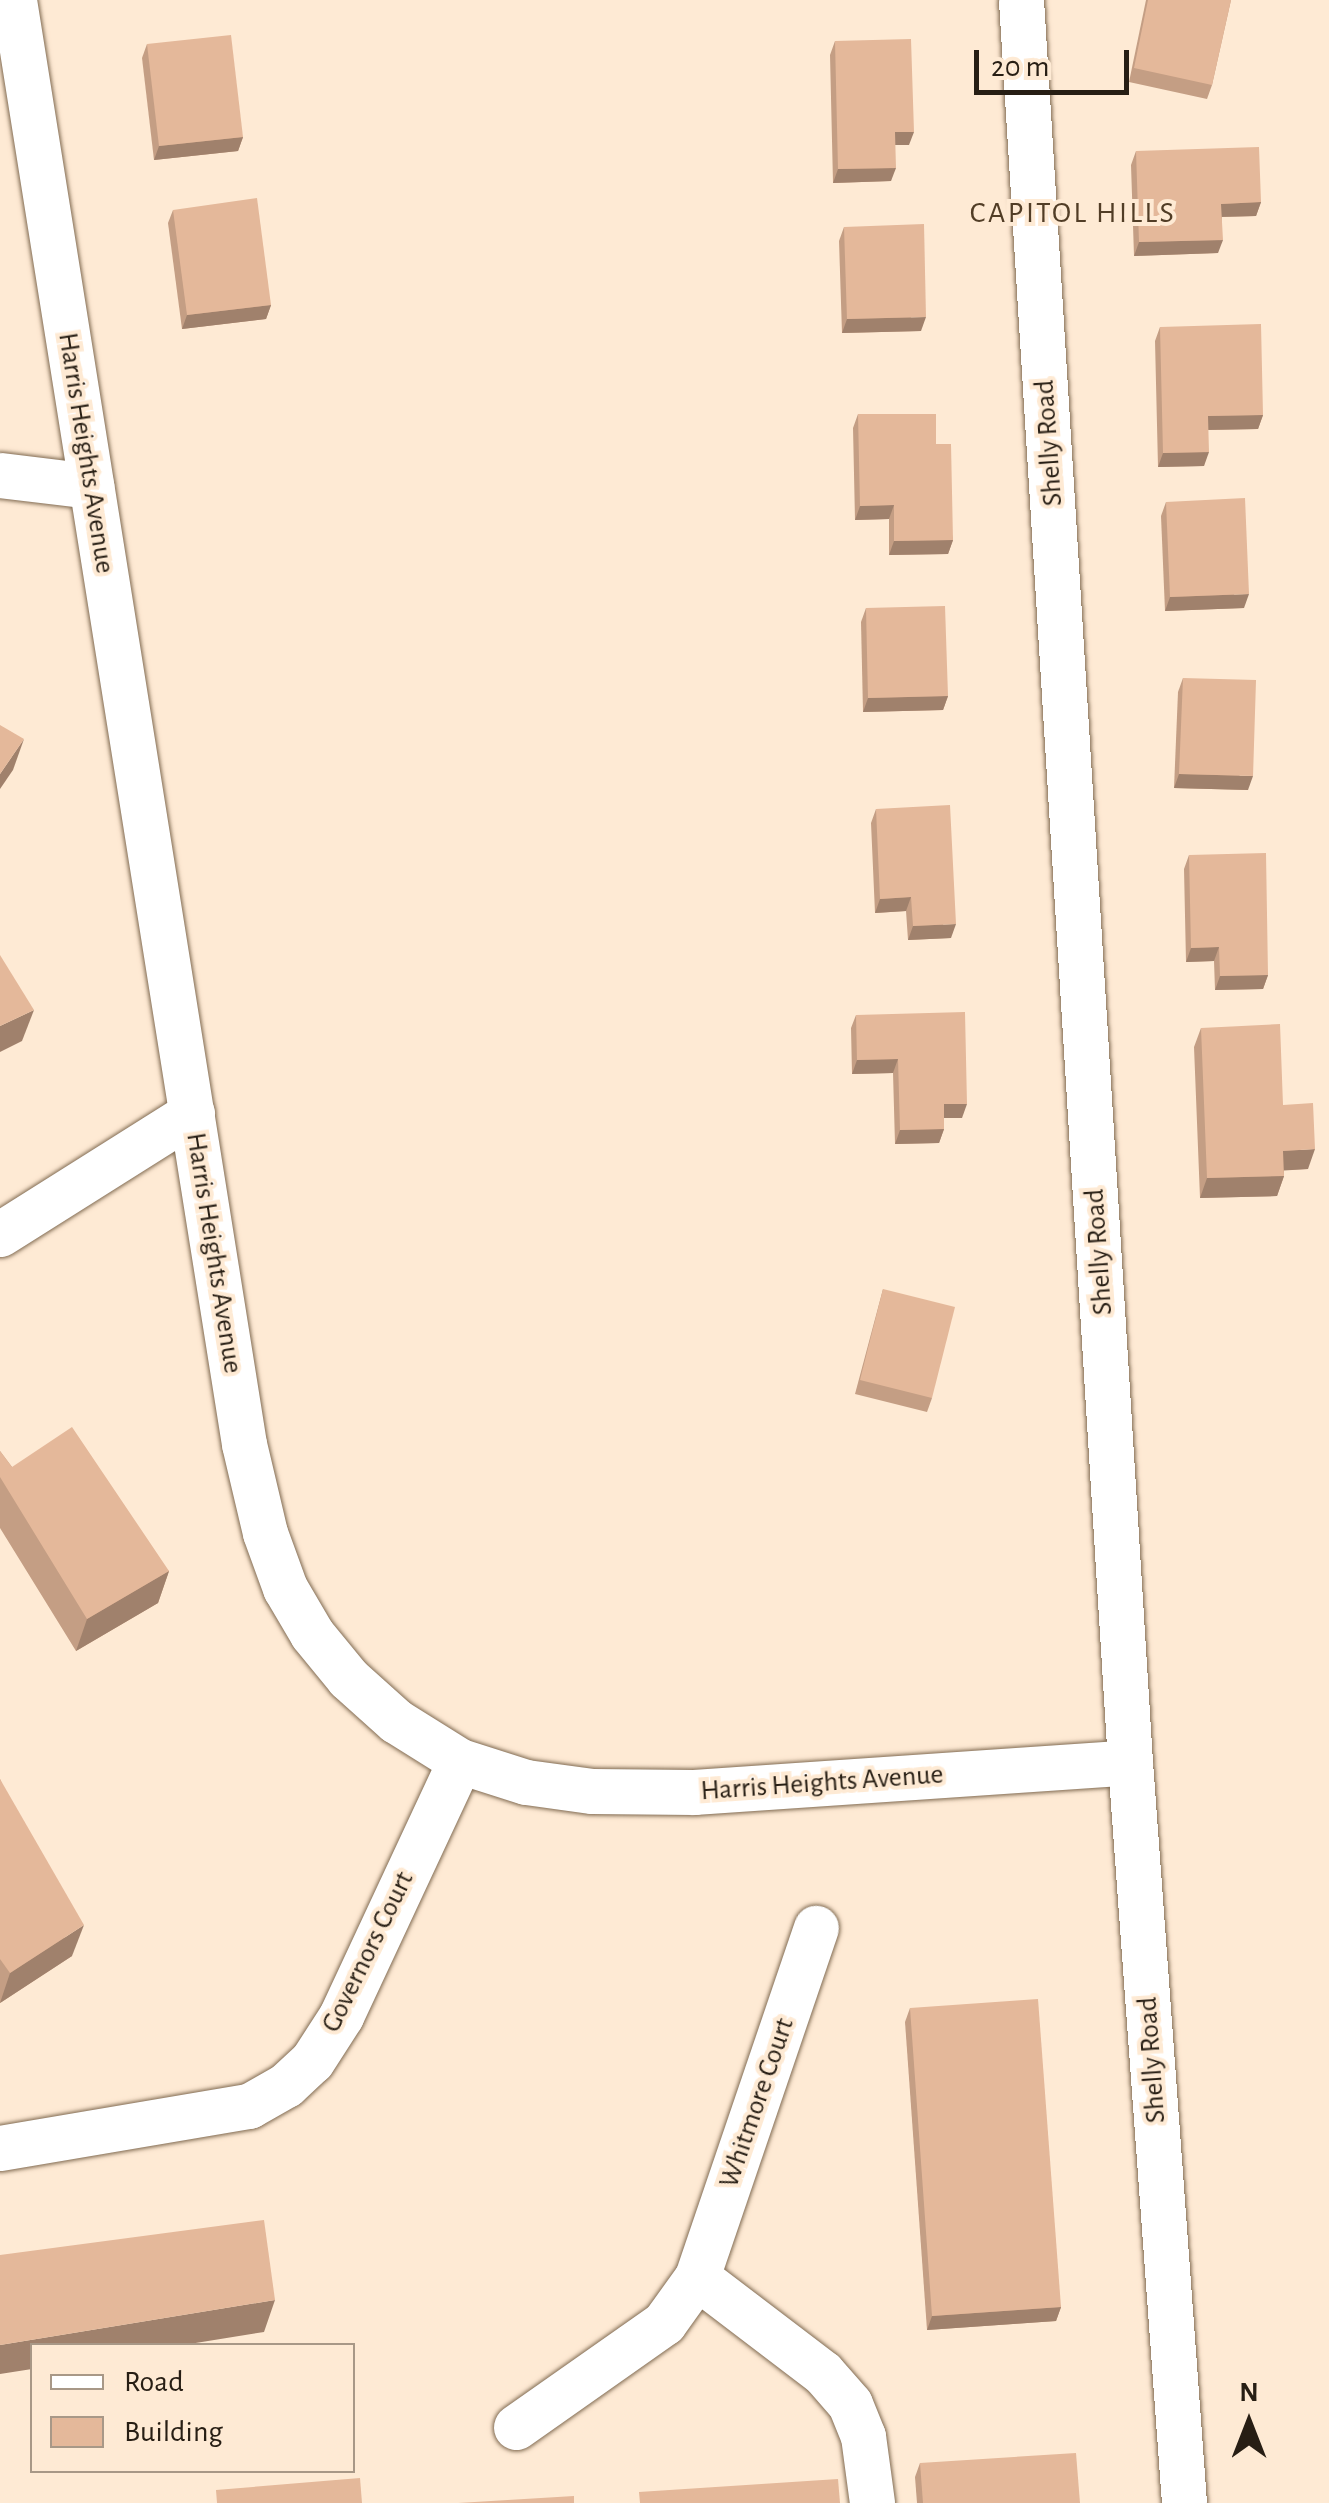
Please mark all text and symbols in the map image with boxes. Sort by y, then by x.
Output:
scale bar [979,30,1134,92]
text: 20 m [991,52,1049,82]
district label: CAPITOL HILLS [970,195,1176,231]
street label: Harris Heights Avenue [50,330,122,576]
street label: Shelly Road [1028,379,1070,507]
street label: Harris Heights Avenue [178,1130,250,1376]
street label: Shelly Road [1078,1188,1120,1316]
street label: Harris Heights Avenue [700,1758,944,1808]
street label: Governors Court [315,1866,421,2038]
street label: Shelly Road [1131,1996,1173,2124]
street label: Whitmore Court [712,2014,802,2192]
legend [30,2343,355,2473]
text: Road [124,2367,184,2397]
north arrow [1199,2373,1299,2473]
text: N [1239,2379,1259,2407]
text: Building [124,2417,223,2447]

